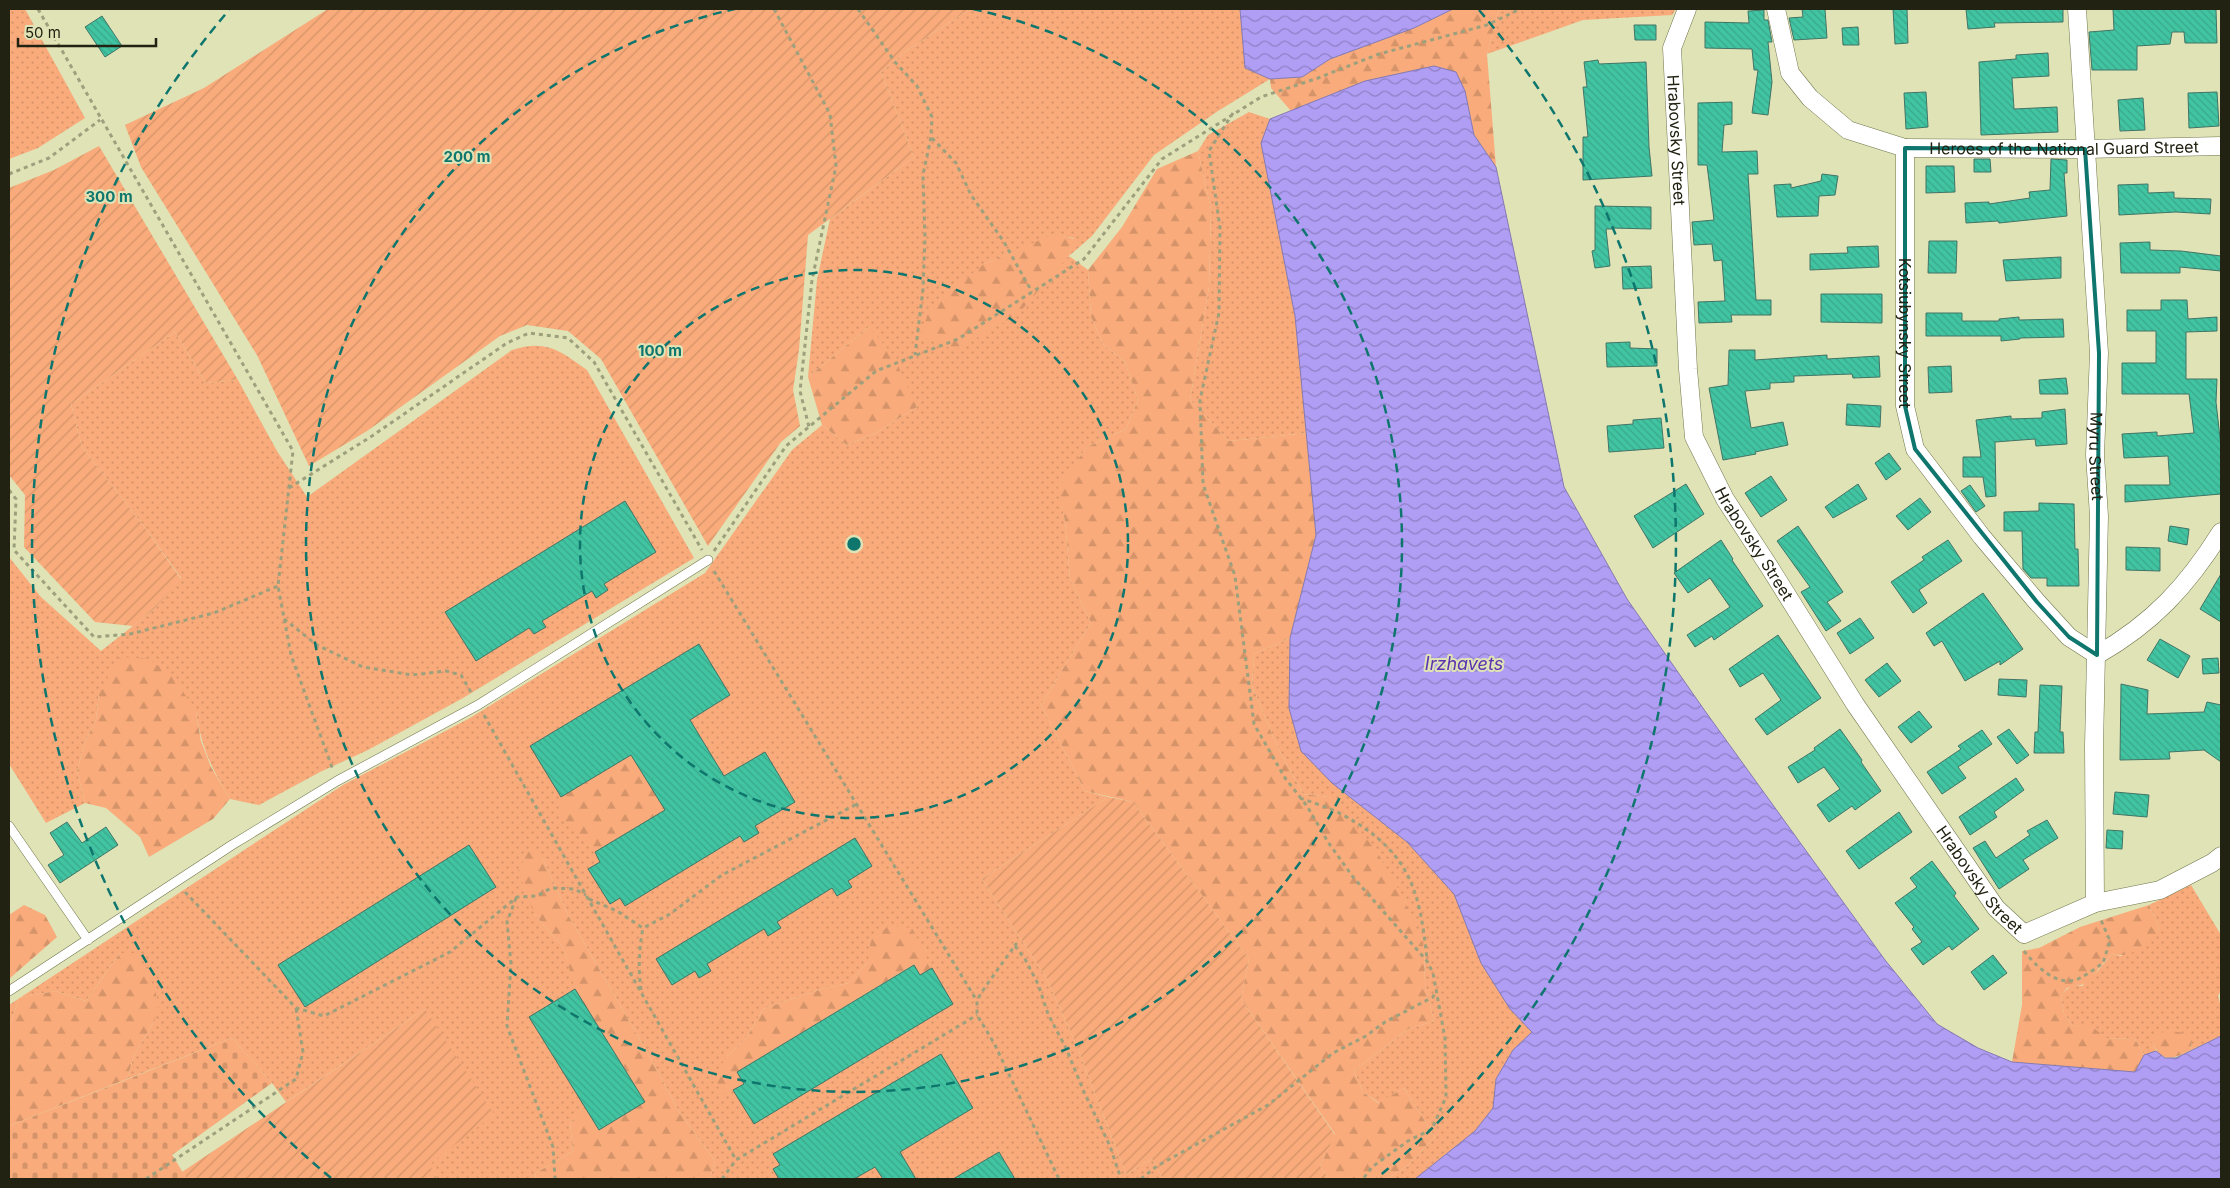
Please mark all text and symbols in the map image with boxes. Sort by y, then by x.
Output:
scale bar [18,15,155,47]
text: 50 m [25,23,61,42]
street label: Hrabovsky Street [1663,74,1690,206]
street label: Heroes of the National Guard Street [1929,136,2199,159]
text: 200 m [444,147,490,166]
text: 300 m [85,187,133,206]
street label: Kotsiubynsky Street [1895,258,1915,408]
text: 100 m [638,341,682,360]
street label: Myru Street [2085,412,2108,501]
street label: Hrabovsky Street [1711,484,1798,604]
centre of rings [845,535,863,553]
water label: Irzhavets [1425,653,1503,674]
street label: Hrabovsky Street [1932,822,2027,938]

